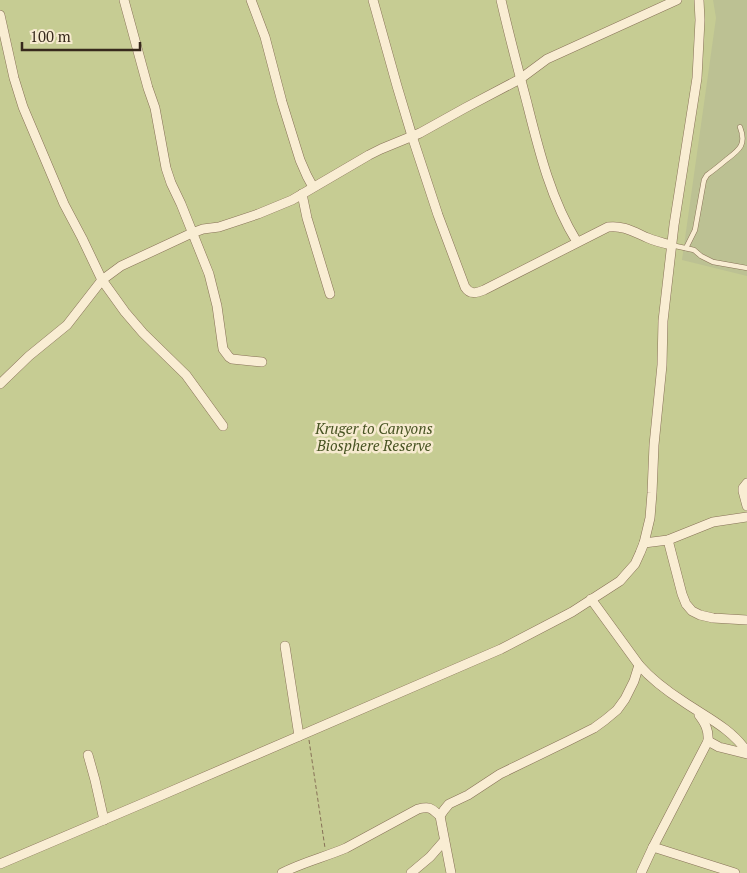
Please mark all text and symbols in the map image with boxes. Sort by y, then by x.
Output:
scale bar [22,20,140,52]
text: 100 m [30,26,71,46]
park label: Kruger to Canyons Biosphere Reserve [314,418,433,455]

